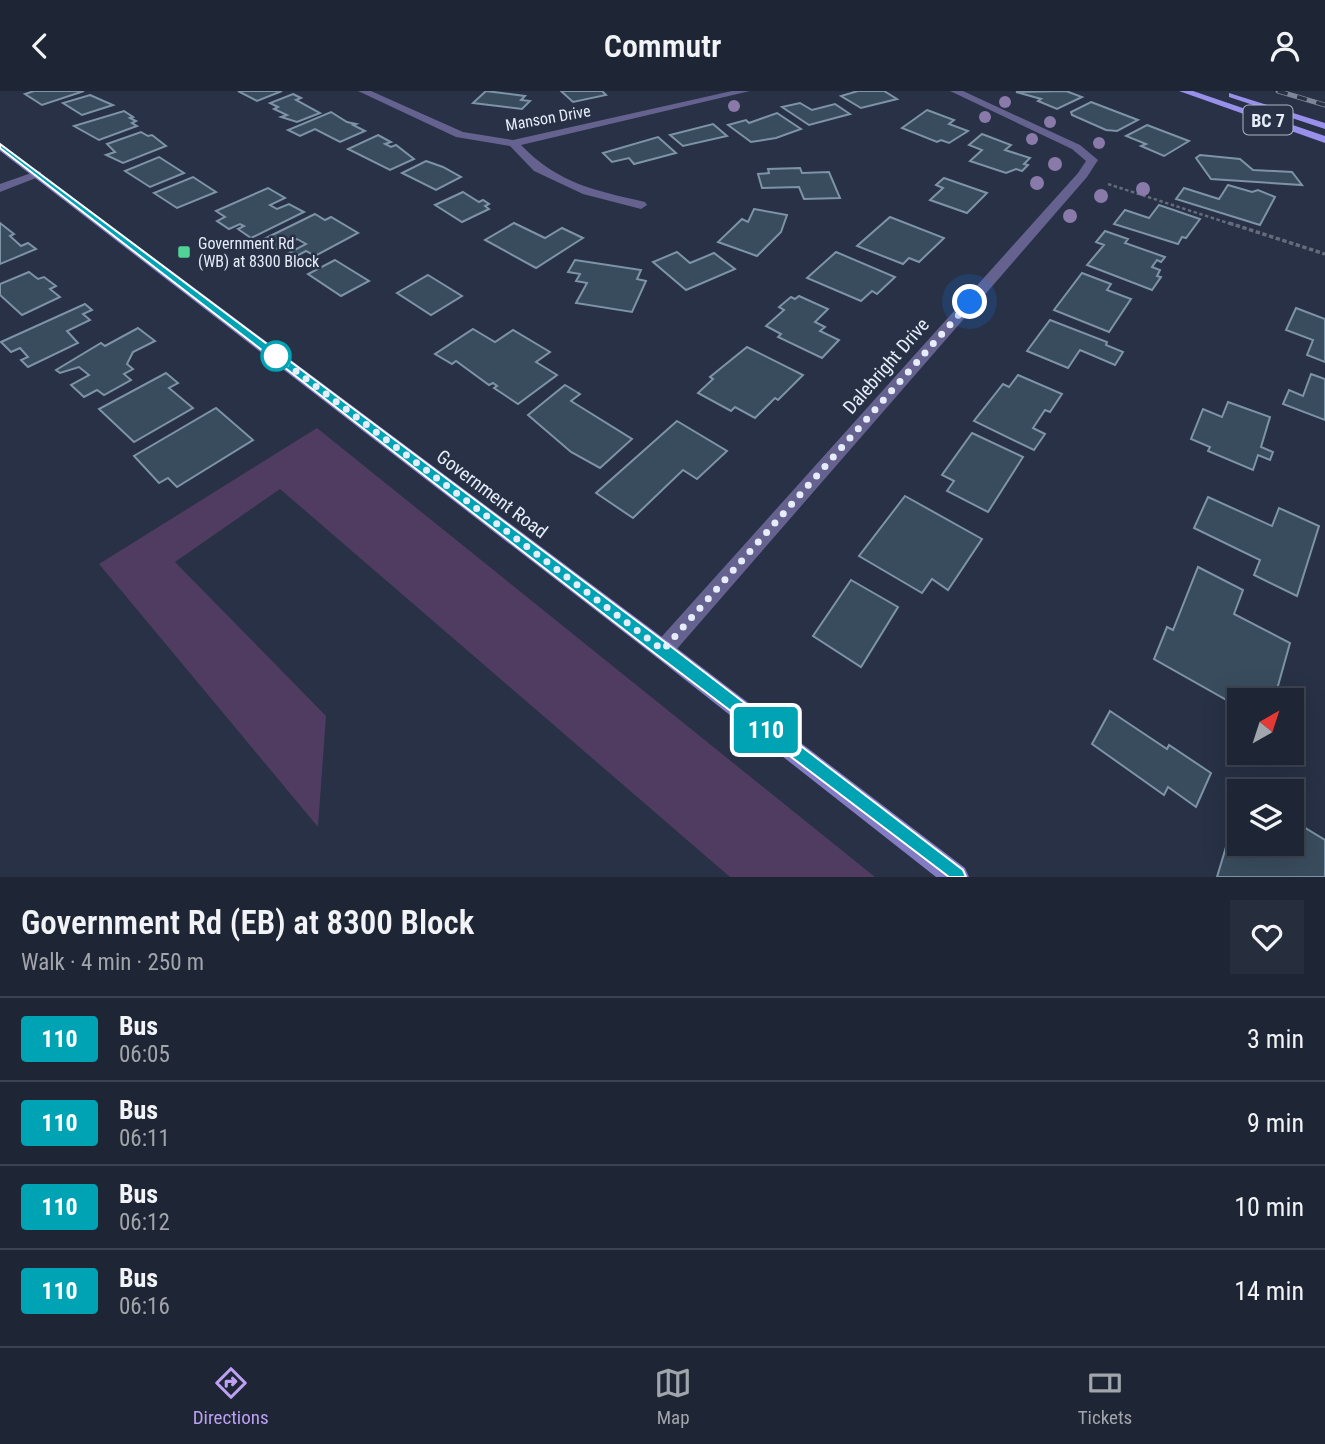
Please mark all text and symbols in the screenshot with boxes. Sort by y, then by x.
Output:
icon: back [21,27,59,65]
text: Commutr [604,27,721,65]
icon: person [1266,27,1304,65]
street label: Manson Drive [504,101,592,135]
road number: BC 7 [1244,106,1292,135]
place label: Government Rd (WB) at 8300 Block [198,234,320,271]
marker: Government Rd (WB) at 8300 Block [176,244,192,260]
your location [952,284,987,319]
street label: Dalebright Drive [838,313,934,419]
unlabelled marker [261,341,291,371]
street label: Government Road [432,445,552,543]
north arrow [1227,688,1304,765]
map controls [1227,688,1304,856]
line badge: 110 [726,707,806,753]
text: 110 [748,716,784,744]
button: layers [1227,779,1304,856]
button: heart [1230,900,1304,974]
text: Government Rd (EB) at 8300 Block [21,903,474,942]
text: Walk · 4 min · 250 m [21,949,204,976]
text: Bus [119,1011,158,1041]
text: 3 min [1247,1024,1304,1054]
text: 110 [41,1025,78,1053]
text: 06:05 [119,1041,170,1068]
text: Bus [119,1095,158,1125]
text: 9 min [1247,1108,1304,1138]
text: 110 [41,1109,78,1137]
text: 06:11 [119,1125,170,1152]
text: Bus [119,1179,158,1209]
text: 10 min [1234,1192,1304,1222]
text: 110 [41,1193,78,1221]
text: 06:12 [119,1209,170,1236]
text: Bus [119,1263,158,1293]
text: 14 min [1234,1276,1304,1306]
text: 110 [41,1277,78,1305]
text: 06:16 [119,1293,170,1320]
tab: Directions [193,1364,269,1429]
tab: Map [654,1364,692,1429]
tab: Tickets [1078,1364,1132,1429]

